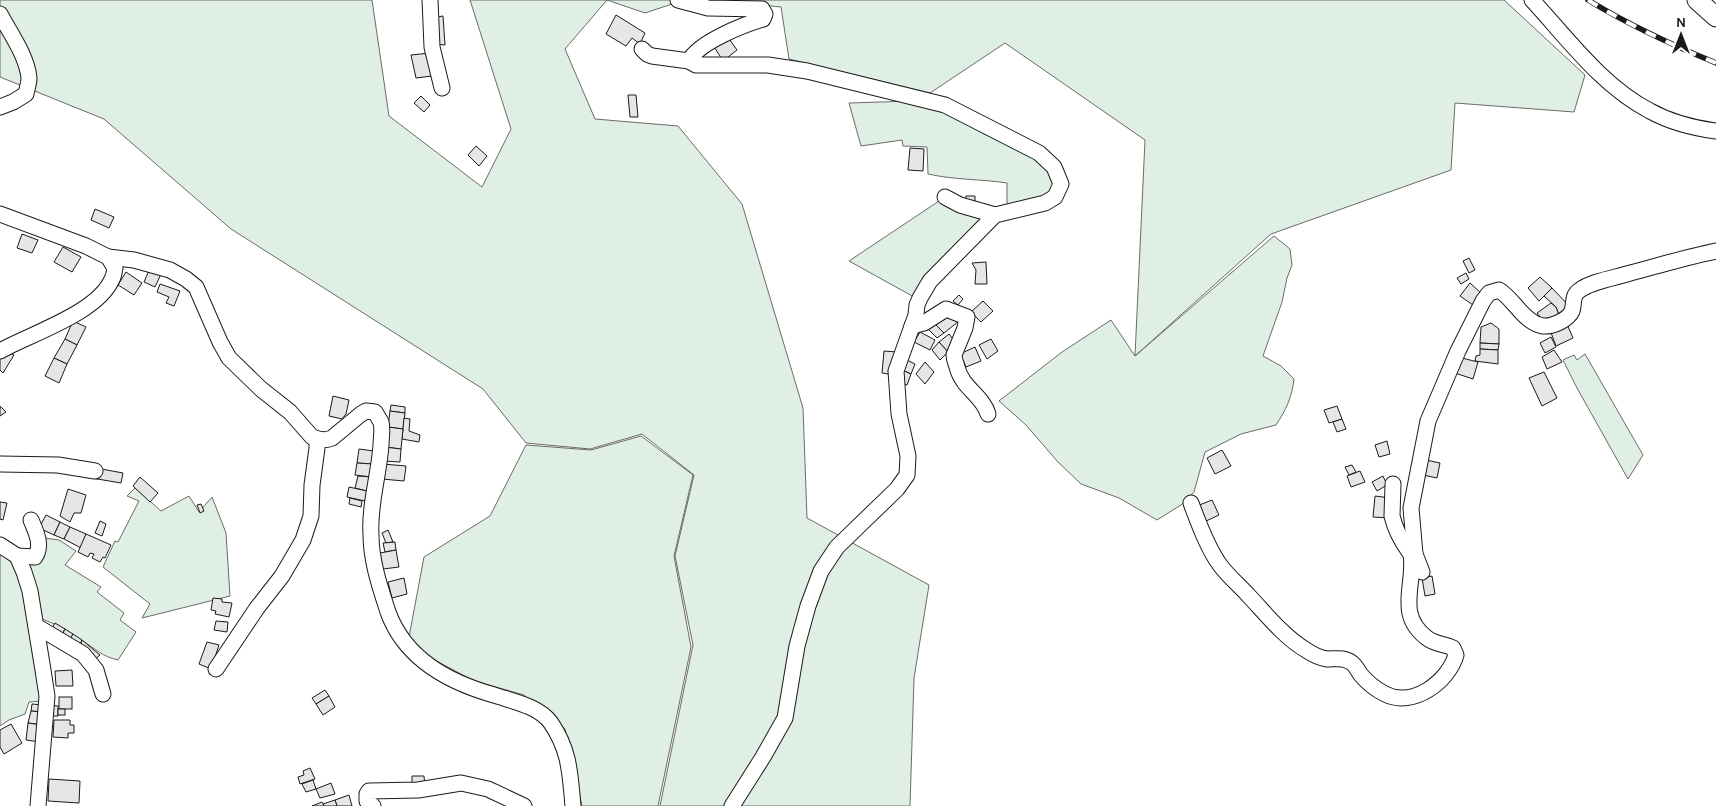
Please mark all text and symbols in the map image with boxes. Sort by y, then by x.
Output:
north arrow [1656,10,1706,60]
text: N [1676,14,1686,31]

